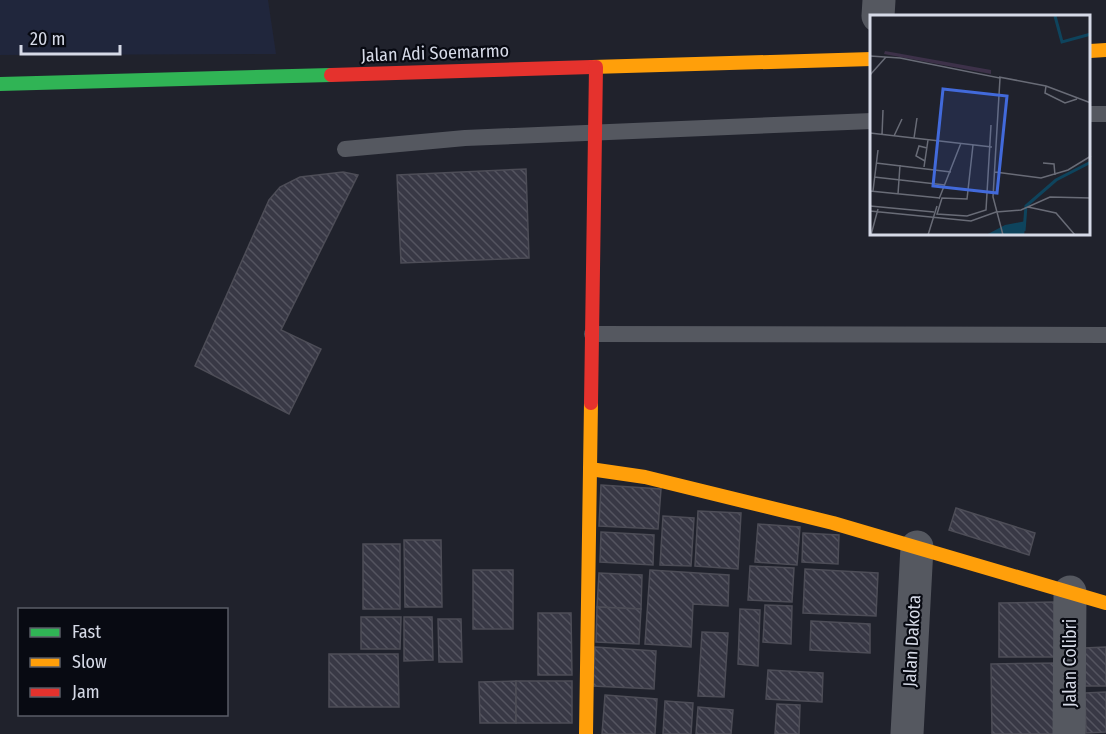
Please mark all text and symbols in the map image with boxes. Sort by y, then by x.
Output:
inset map [870,15,1091,236]
scale bar [21,18,120,56]
text: 20 m [30,28,65,50]
street label: Jalan Adi Soemarmo [361,39,509,67]
street label: Jalan Dakota [899,594,925,688]
legend [18,608,228,716]
street label: Jalan Colibri [1059,619,1081,707]
text: Fast [72,621,101,643]
text: Slow [72,651,107,673]
text: Jam [72,681,100,703]

